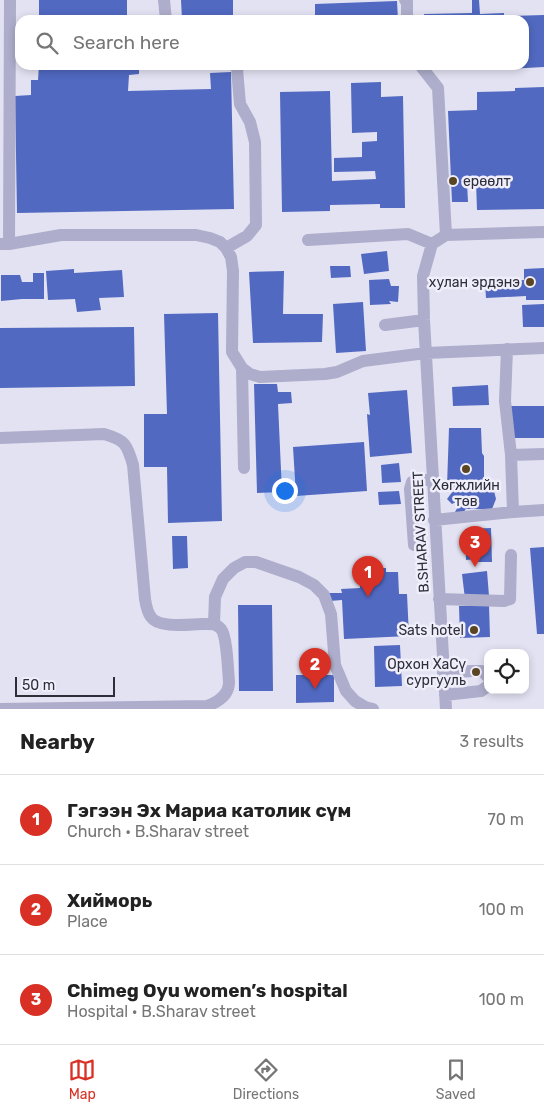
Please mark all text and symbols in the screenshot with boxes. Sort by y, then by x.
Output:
search box [15,15,529,70]
icon: search [33,29,61,57]
text: Search here [73,31,180,54]
place label: ерөөлт [463,173,511,190]
marker: ерөөлт [447,175,459,187]
place label: хулан эрдэнэ [429,274,520,291]
marker: хулан эрдэнэ [524,276,536,288]
marker: Хөгжлийн төв [460,463,472,475]
street label: B.SHARAV STREET [409,471,433,593]
place label: Хөгжлийн төв [432,477,500,510]
your location [272,478,298,504]
pin: 3 [459,526,491,567]
pin: 1 [352,556,384,597]
place label: Sats hotel [398,622,464,639]
marker: Sats hotel [468,624,480,636]
pin: 2 [299,648,331,689]
map controls [484,649,529,694]
button: locate [484,649,529,694]
place label: Орхон ХаСү сургууль [387,656,467,689]
marker: Орхон ХаСү сургууль [470,666,482,678]
scale bar [15,674,115,697]
text: 50 m [22,677,55,694]
text: Nearby [20,729,95,754]
text: 3 results [459,732,524,751]
text: Гэгээн Эх Мариа католик сүм [67,799,351,822]
text: 1 [32,810,40,829]
text: 70 m [487,810,524,829]
text: Church · B.Sharav street [67,822,249,841]
text: Хийморь [67,889,152,912]
text: 2 [31,900,41,919]
text: 100 m [479,900,524,919]
text: Place [67,912,108,931]
text: Chimeg Oyu women’s hospital [67,979,348,1002]
text: 3 [31,990,41,1009]
text: 100 m [479,990,524,1009]
text: Hospital · B.Sharav street [67,1002,256,1021]
tab: Map [68,1056,96,1103]
tab: Directions [233,1056,299,1103]
tab: Saved [436,1056,476,1103]

